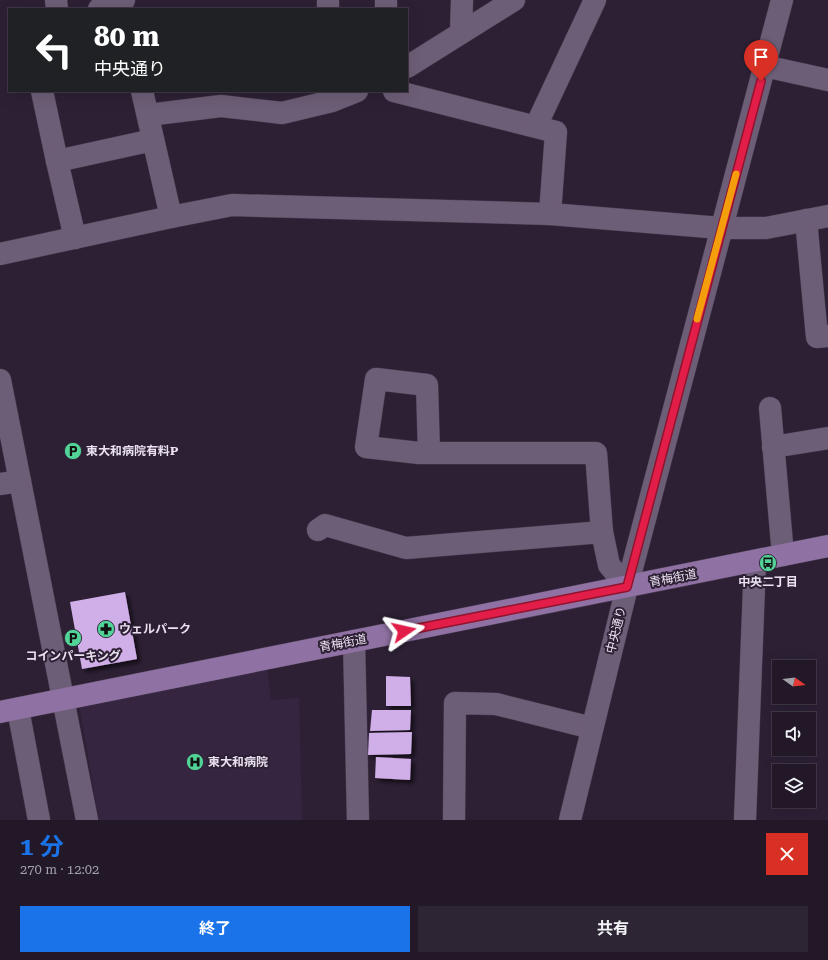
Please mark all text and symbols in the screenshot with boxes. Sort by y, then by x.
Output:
text: 80 m [94,20,159,53]
icon: left [28,24,80,76]
pin [744,40,778,81]
icon: arrive [750,46,772,68]
text: 中央通り [94,58,166,79]
parking icon: 東大和病院有料P [63,441,83,461]
place label: 東大和病院有料P [86,444,179,458]
bus stop icon: 中央二丁目 [758,553,778,573]
street label: 青梅街道 [648,567,698,589]
place label: 中央二丁目 [738,575,798,589]
street label: 中央通り [603,605,629,655]
position arrow [383,610,425,652]
pharmacy icon: ウェルパーク [96,619,116,639]
place label: ウェルパーク [119,622,191,636]
parking icon: コインパーキング [63,628,83,648]
street label: 青梅街道 [318,632,368,654]
place label: コインパーキング [25,649,121,663]
north arrow [772,660,816,704]
map controls [772,660,816,808]
button: sound [772,712,816,756]
hospital icon: 東大和病院 [185,752,205,772]
place label: 東大和病院 [208,755,268,769]
button: layers [772,764,816,808]
text: 1 分 [20,833,64,861]
button: close [766,833,808,875]
text: 270 m · 12:02 [20,862,99,877]
button: 終了 [20,906,410,952]
button: 共有 [418,906,808,952]

